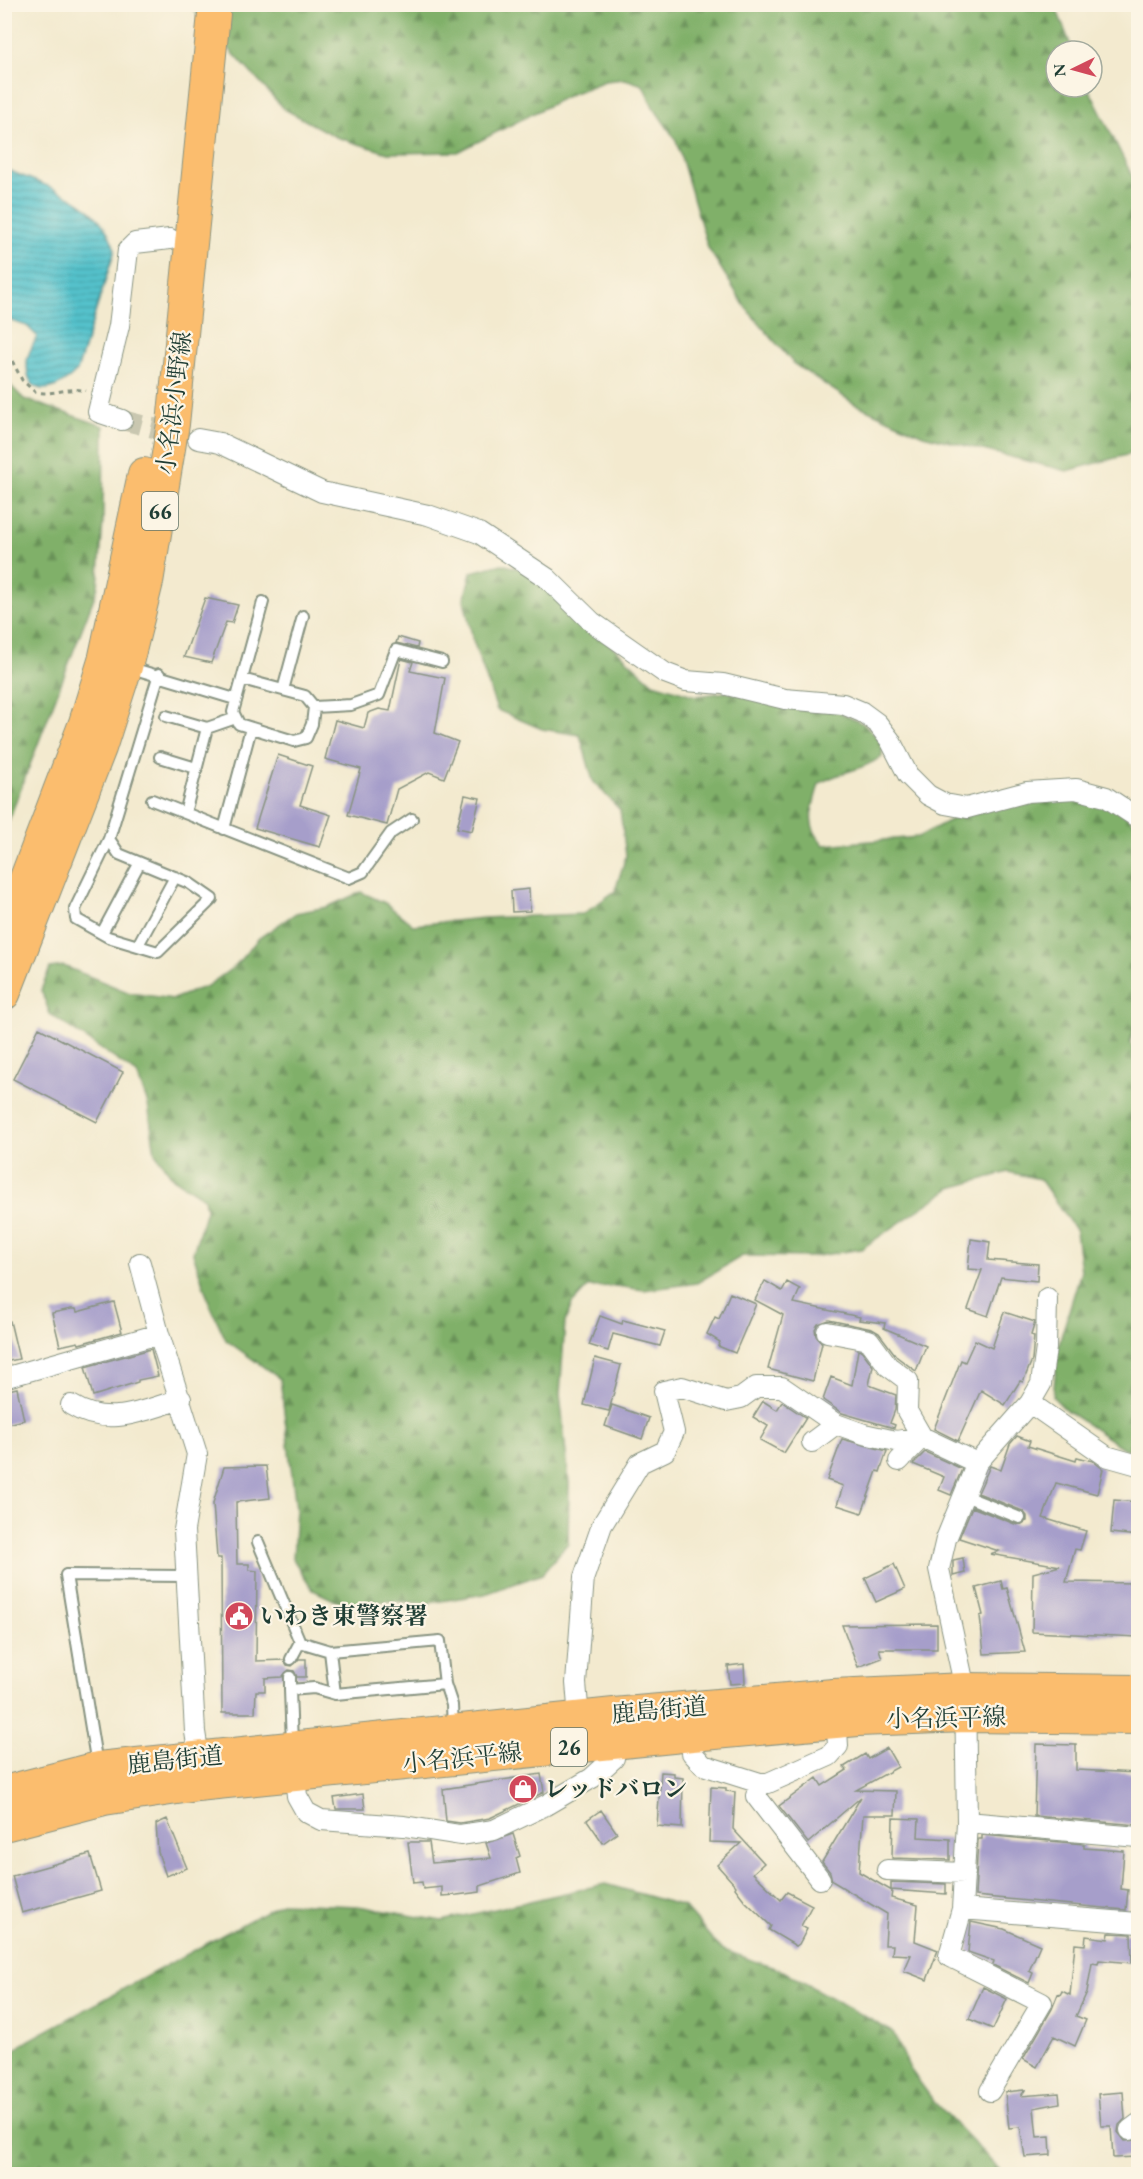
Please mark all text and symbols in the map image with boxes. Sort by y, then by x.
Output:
north arrow [1044,39,1104,99]
text: N [1049,63,1071,78]
street label: 小名浜小野線 [149,330,198,476]
road number: 66 [142,492,178,530]
public building icon: いわき東警察署 [223,1600,255,1632]
place label: いわき東警察署 [260,1600,428,1631]
street label: 鹿島街道 [610,1690,708,1729]
street label: 小名浜平線 [886,1701,1006,1734]
road number: 26 [551,1728,587,1766]
street label: 小名浜平線 [401,1736,523,1779]
street label: 鹿島街道 [126,1739,224,1780]
shop icon: レッドバロン [507,1773,539,1805]
place label: レッドバロン [544,1773,687,1804]

